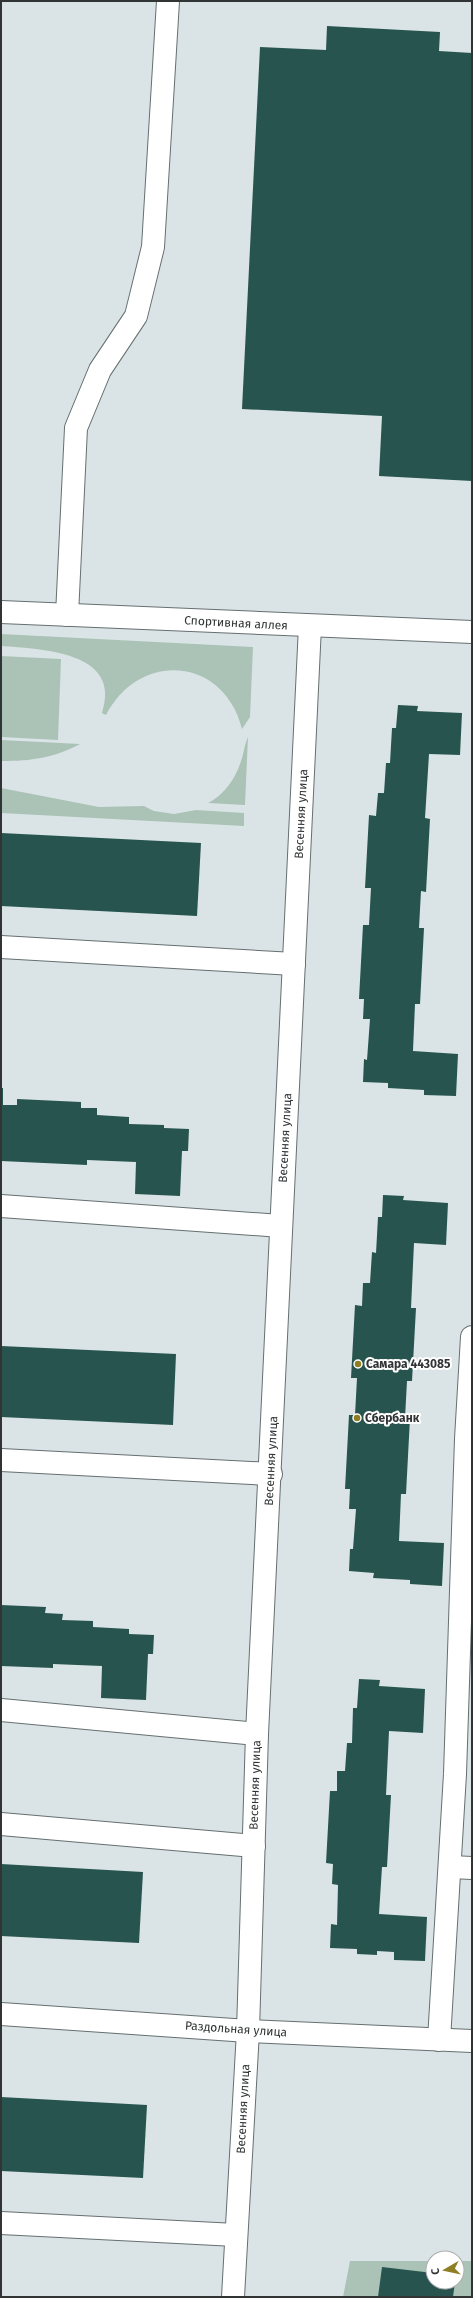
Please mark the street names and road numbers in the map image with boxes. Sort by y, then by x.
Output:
street label: Спортивная аллея [184,613,288,633]
street label: Весенняя улица [292,769,310,859]
street label: Весенняя улица [276,1093,294,1183]
street label: Весенняя улица [262,1416,280,1506]
street label: Весенняя улица [246,1740,264,1830]
street label: Раздольная улица [185,2018,287,2040]
street label: Весенняя улица [234,2064,252,2154]

